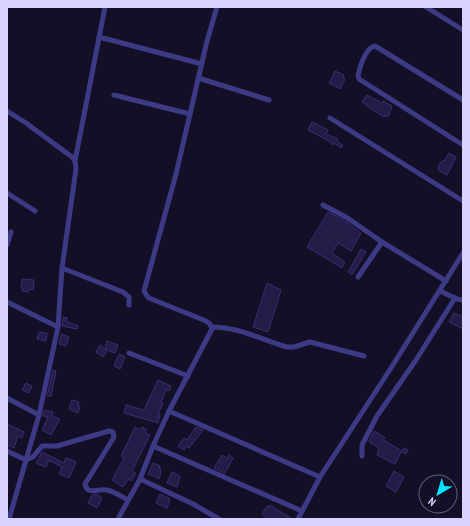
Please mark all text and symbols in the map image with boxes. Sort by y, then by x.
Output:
north arrow [418,474,458,514]
text: N [425,495,438,509]

